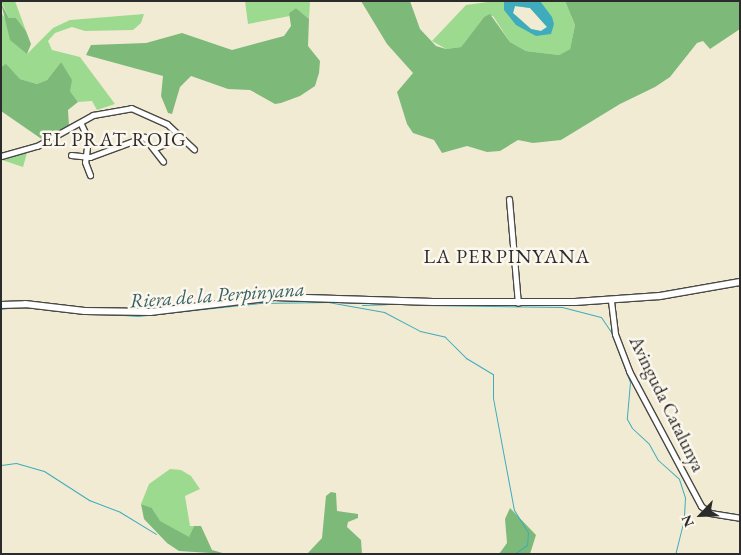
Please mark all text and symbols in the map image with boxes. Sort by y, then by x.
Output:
district label: EL PRAT ROIG [40,127,188,151]
district label: LA PERPINYANA [422,244,592,268]
water label: Riera de la Perpinyana [129,277,305,313]
street label: Avinguda Catalunya [624,332,710,476]
north arrow [676,490,726,540]
text: N [677,512,698,530]

